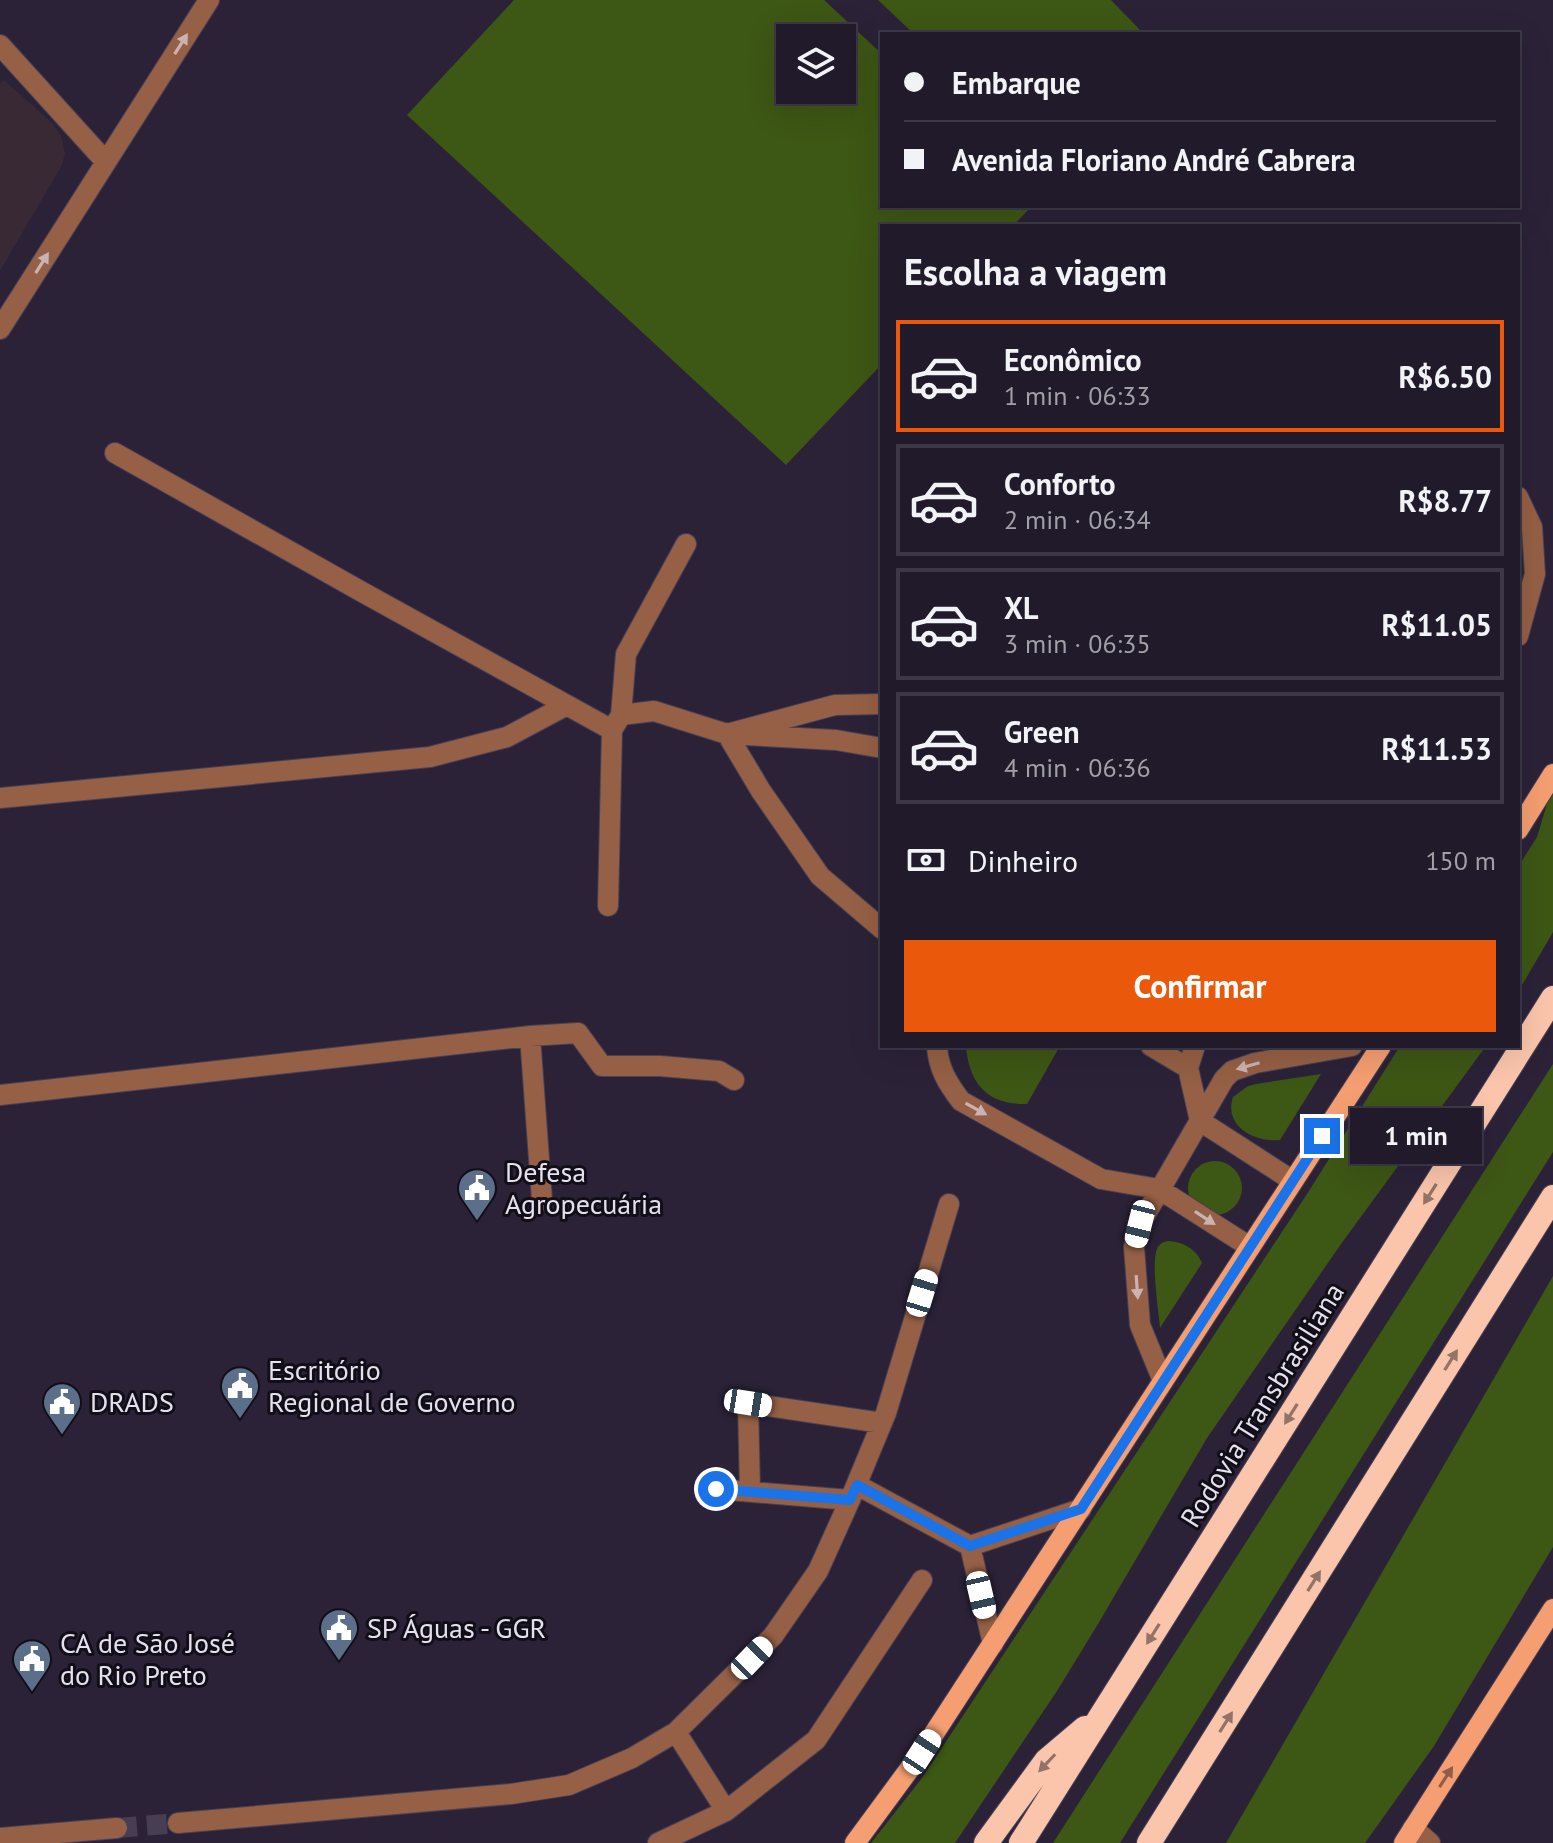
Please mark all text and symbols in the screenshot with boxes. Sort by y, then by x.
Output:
map controls [776,24,856,104]
button: layers [776,24,856,104]
one-way arrow [174,33,189,54]
text: Embarque [952,63,1081,102]
text: Avenida Floriano André Cabrera [952,140,1356,179]
text: Escolha a viagem [904,248,1167,295]
one-way arrow [34,252,48,274]
icon: car [908,340,980,412]
text: Econômico [1004,340,1142,379]
text: R$6.50 [1399,357,1492,396]
text: 1 min · 06:33 [1004,379,1151,412]
icon: car [908,464,980,536]
text: Conforto [1004,464,1116,503]
text: R$8.77 [1399,481,1492,520]
text: 2 min · 06:34 [1004,503,1151,536]
icon: car [908,588,980,660]
text: XL [1004,588,1038,627]
text: R$11.05 [1382,605,1492,644]
text: 3 min · 06:35 [1004,627,1151,660]
icon: car [908,712,980,784]
text: Green [1004,712,1079,751]
text: R$11.53 [1382,729,1492,768]
text: 4 min · 06:36 [1004,751,1151,784]
icon: cash [904,838,948,882]
text: Dinheiro [968,841,1078,880]
text: 150 m [1425,844,1496,877]
button: Confirmar [904,940,1496,1032]
one-way arrow [1236,1060,1260,1073]
one-way arrow [964,1102,987,1116]
callout: 1 min [1350,1108,1482,1164]
route end [1304,1118,1340,1154]
text: 1 min [1384,1119,1448,1152]
place label: Defesa Agropecuária [505,1153,662,1222]
public building icon: Defesa Agropecuária [456,1167,498,1222]
one-way arrow [1423,1183,1437,1205]
car [1123,1198,1157,1250]
one-way arrow [1194,1210,1216,1225]
car [904,1267,940,1319]
one-way arrow [1131,1275,1144,1300]
street label: Rodovia Transbrasiliana [1171,1276,1352,1534]
one-way arrow [1444,1349,1458,1371]
place label: Escritório Regional de Governo [268,1351,515,1420]
public building icon: Escritório Regional de Governo [219,1365,261,1420]
public building icon: DRADS [41,1381,83,1436]
place label: DRADS [90,1383,174,1420]
car [722,1387,774,1419]
one-way arrow [1285,1403,1299,1425]
route start [698,1471,734,1507]
car [964,1569,998,1621]
one-way arrow [1306,1570,1321,1591]
public building icon: SP Águas - GGR [318,1607,360,1662]
place label: SP Águas - GGR [367,1609,546,1646]
one-way arrow [1147,1623,1161,1645]
place label: CA de São José do Rio Preto [60,1624,235,1693]
car [727,1632,777,1684]
public building icon: CA de São José do Rio Preto [11,1638,53,1693]
one-way arrow [1218,1711,1232,1733]
car [899,1725,945,1779]
one-way arrow [1038,1753,1056,1772]
one-way arrow [1438,1767,1453,1788]

